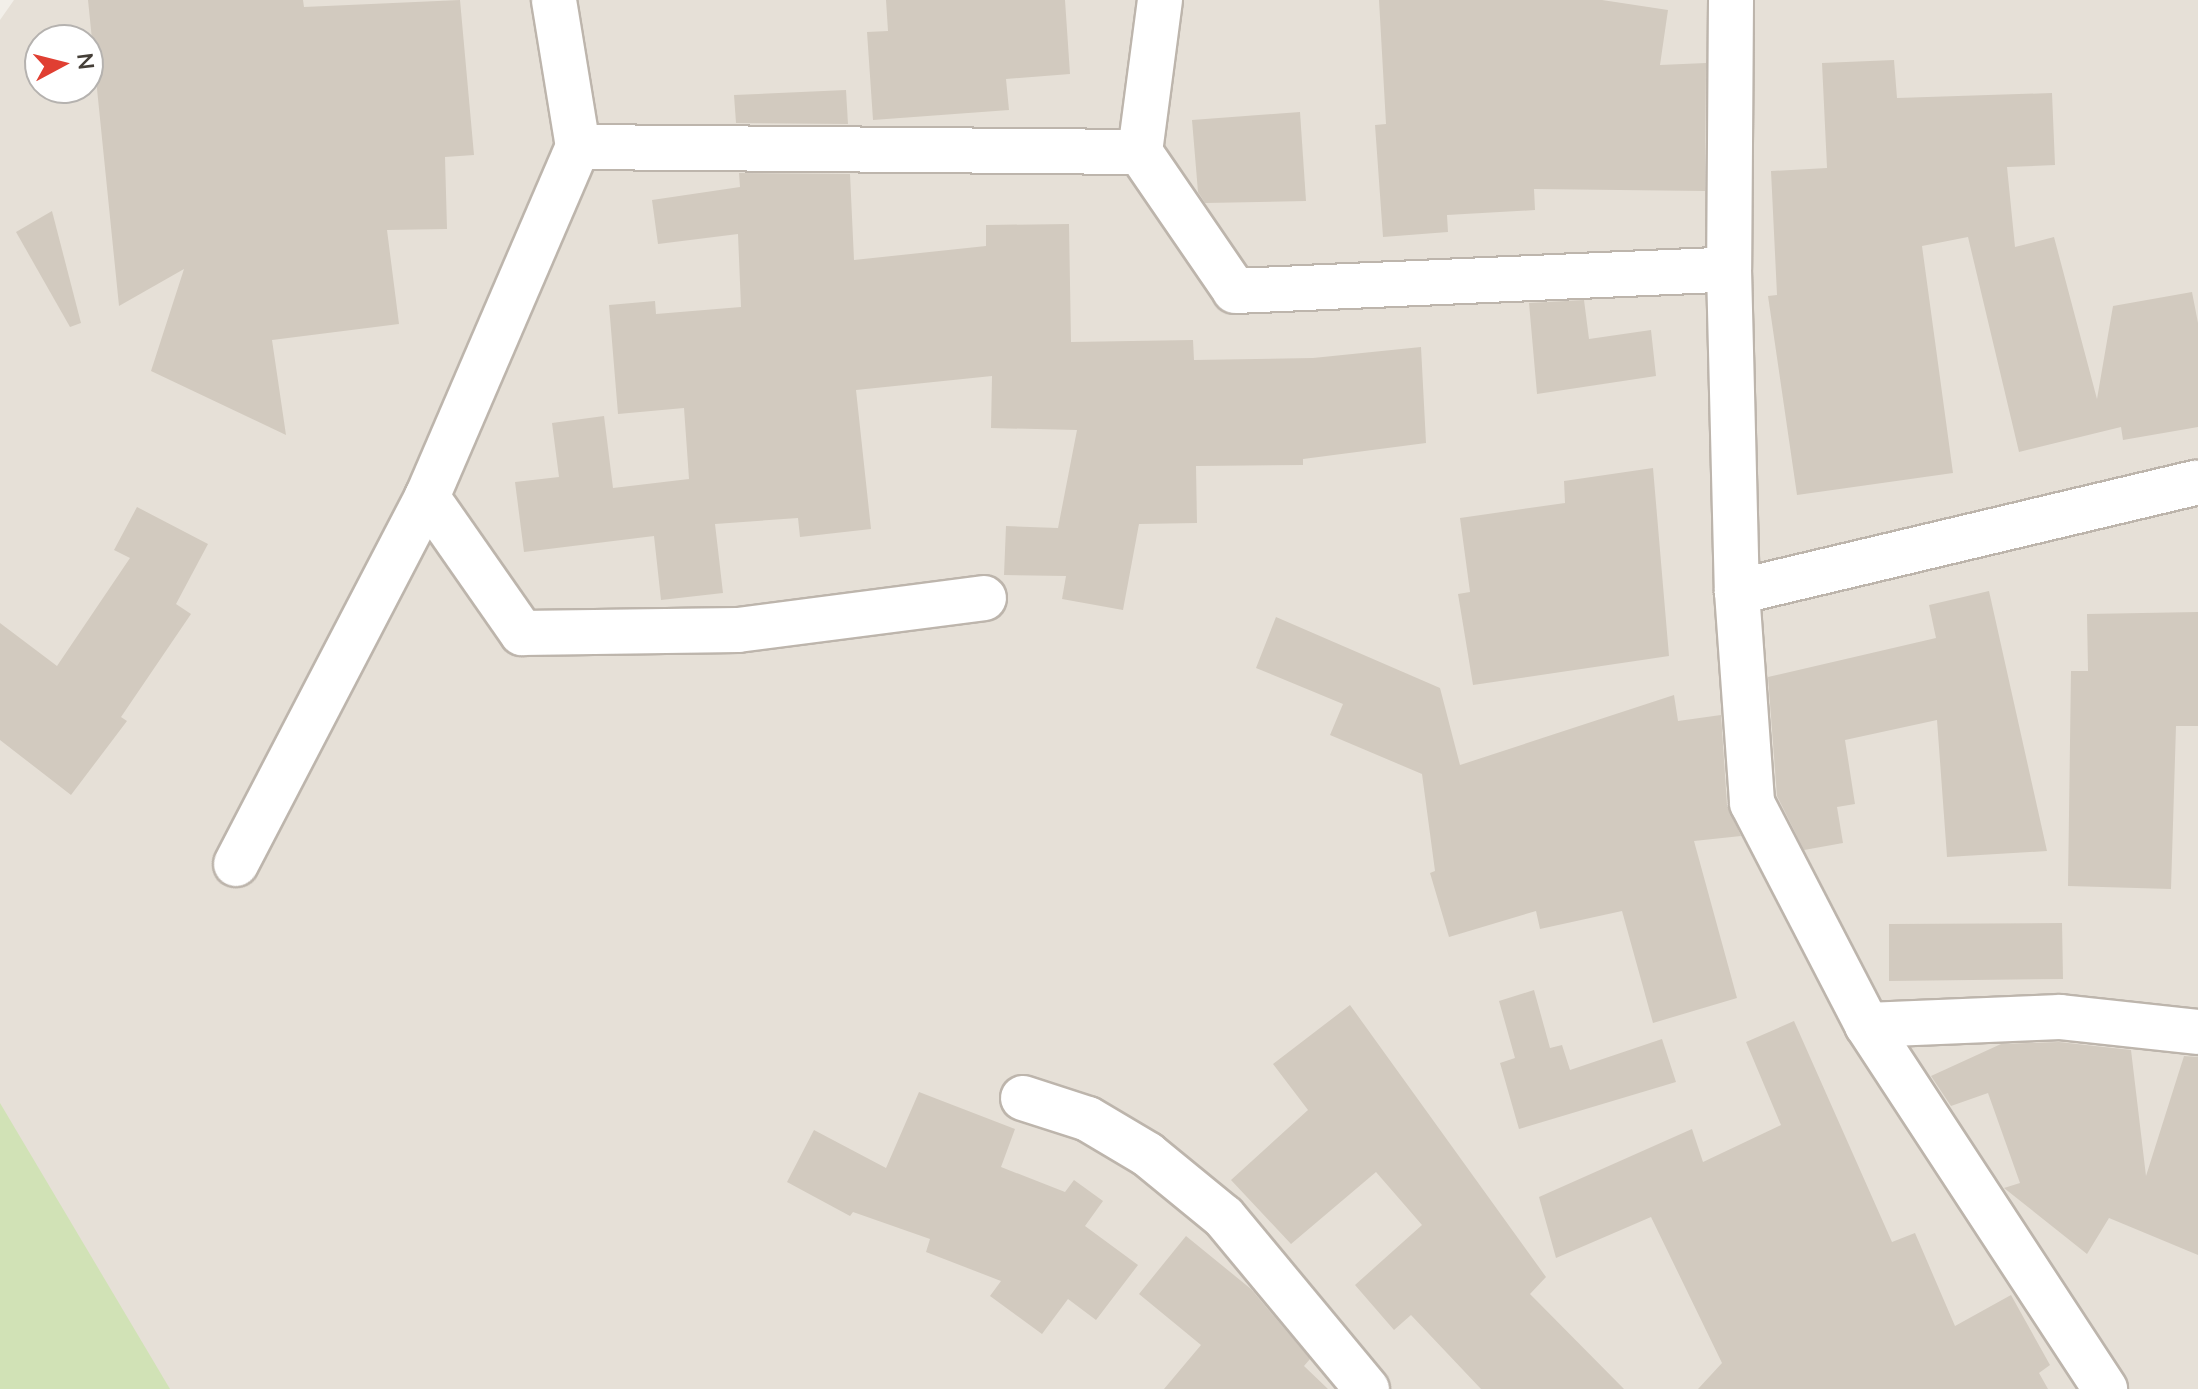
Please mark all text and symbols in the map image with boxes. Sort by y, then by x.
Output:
north arrow [24,24,104,104]
text: N [71,51,101,71]

